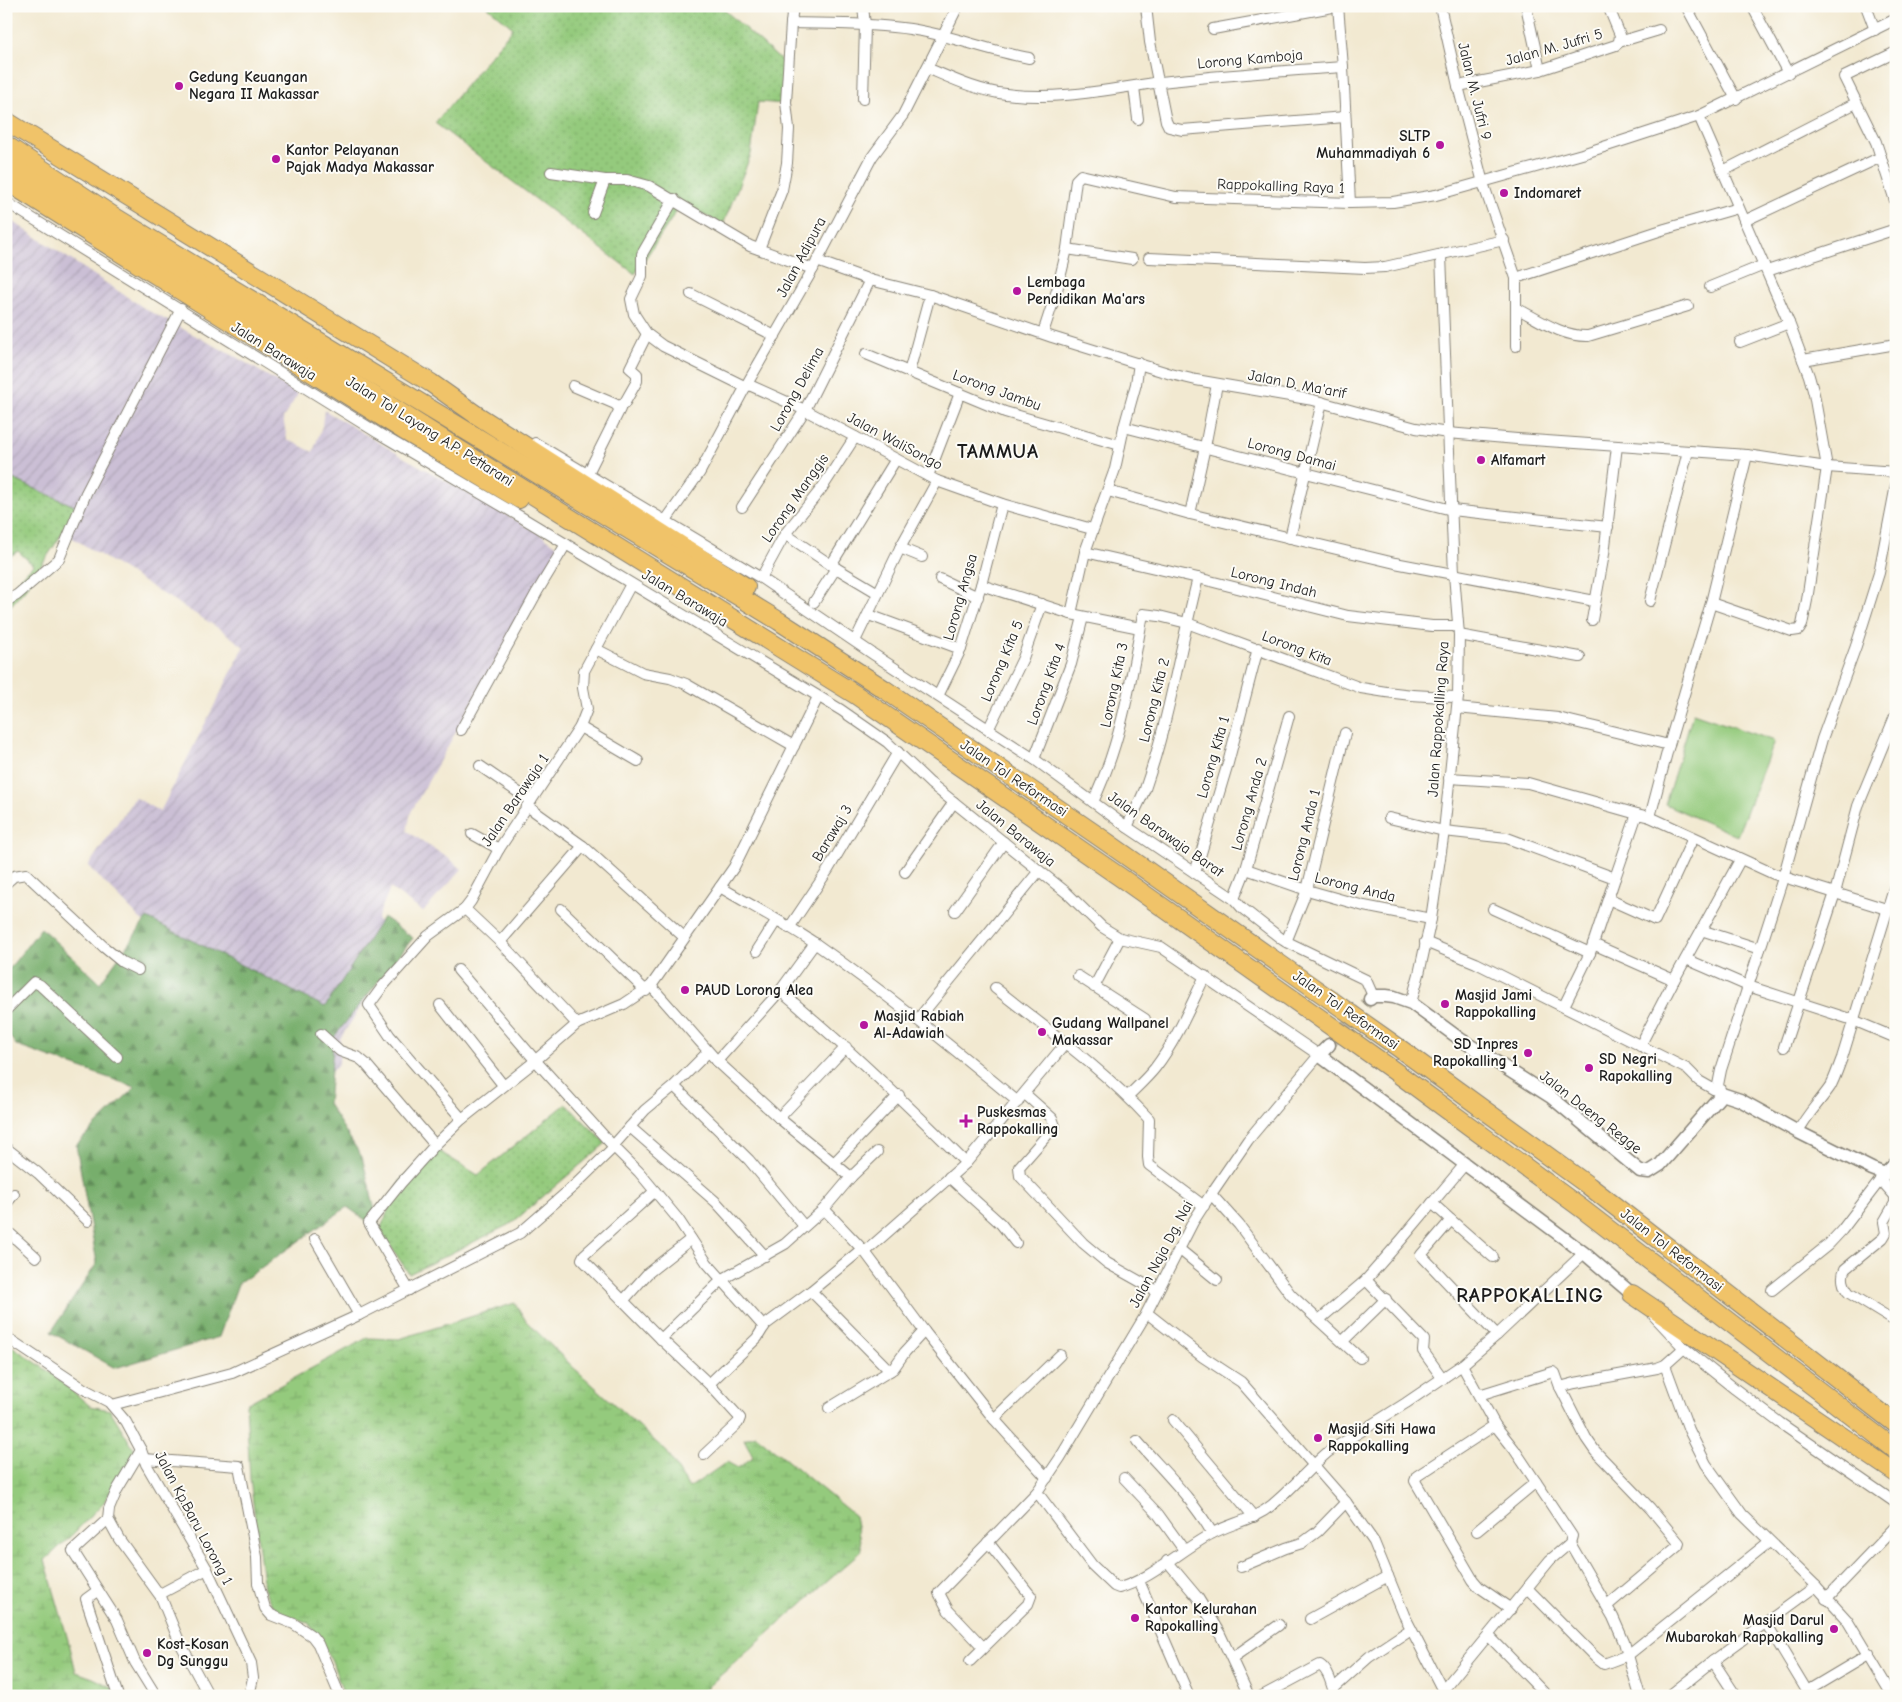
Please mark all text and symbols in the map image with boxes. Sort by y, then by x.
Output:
street label: Jalan M. Jufri 5 [1503,25,1605,69]
street label: Jalan M. Jufri 9 [1454,40,1496,142]
street label: Lorong Kamboja [1197,45,1303,73]
place label: Gedung Keuangan Negara II Makassar [189,68,319,103]
marker: Gedung Keuangan Negara II Makassar [173,80,185,92]
place label: SLTP Muhammadiyah 6 [1316,127,1431,162]
marker: SLTP Muhammadiyah 6 [1434,139,1446,151]
place label: Kantor Pelayanan Pajak Madya Makassar [286,141,434,176]
marker: Kantor Pelayanan Pajak Madya Makassar [270,153,282,165]
street label: Rappokalling Raya 1 [1217,175,1345,197]
place label: Indomaret [1514,184,1582,202]
marker: Indomaret [1498,187,1510,199]
street label: Jalan Adipura [772,214,830,300]
place label: Lembaga Pendidikan Ma'ars [1027,273,1145,308]
marker: Lembaga Pendidikan Ma'ars [1011,285,1023,297]
street label: Jalan Barawaja [228,318,320,384]
street label: Lorong Delima [766,344,828,434]
street label: Lorong Jambu [950,366,1044,414]
street label: Jalan D. Ma'arif [1246,366,1348,402]
street label: Jalan Tol Layang A.P. Pettarani [343,372,517,490]
street label: Jalan WaliSongo [844,408,946,474]
street label: Lorong Damai [1246,434,1338,474]
district label: TAMMUA [957,440,1039,463]
street label: Lorong Manggis [758,450,832,546]
place label: Alfamart [1491,451,1547,469]
marker: Alfamart [1475,454,1487,466]
street label: Lorong Angsa [939,552,981,642]
street label: Lorong Indah [1229,563,1319,601]
street label: Jalan Barawaja [639,565,731,631]
street label: Lorong Kita 5 [977,618,1027,704]
street label: Lorong Kita [1259,626,1335,670]
street label: Lorong Kita 4 [1023,641,1069,727]
street label: Lorong Kita 3 [1096,641,1132,729]
street label: Jalan Rappokalling Raya [1424,641,1452,797]
street label: Lorong Kita 2 [1135,656,1173,744]
street label: Lorong Kita 1 [1193,714,1233,800]
street label: Jalan Tol Reformasi [957,735,1071,821]
street label: Jalan Barawaja 1 [477,750,553,850]
street label: Lorong Anda 2 [1227,756,1271,852]
street label: Jalan Barawaja Barat [1105,787,1228,881]
street label: Lorong Anda 1 [1284,787,1324,883]
street label: Jalan Barawaja [973,795,1059,871]
street label: Barawaj 3 [808,801,856,865]
street label: Lorong Anda [1313,868,1397,906]
street label: Jalan Tol Reformasi [1289,967,1403,1053]
place label: PAUD Lorong Alea [695,981,813,999]
marker: PAUD Lorong Alea [679,984,691,996]
place label: Masjid Jami Rappokalling [1455,986,1537,1021]
marker: Masjid Jami Rappokalling [1439,998,1451,1010]
place label: Masjid Rabiah Al-Adawiah [874,1007,964,1042]
place label: Gudang Wallpanel Makassar [1052,1014,1169,1049]
marker: Masjid Rabiah Al-Adawiah [858,1019,870,1031]
marker: Gudang Wallpanel Makassar [1036,1026,1048,1038]
place label: SD Inpres Rapokalling 1 [1433,1035,1518,1070]
marker: SD Inpres Rapokalling 1 [1522,1047,1534,1059]
place label: SD Negri Rapokalling [1599,1050,1673,1085]
marker: SD Negri Rapokalling [1583,1062,1595,1074]
street label: Jalan Daeng Regge [1536,1067,1646,1158]
place label: Puskesmas Rappokalling [977,1103,1059,1138]
marker: Puskesmas Rappokalling [959,1114,973,1128]
street label: Jalan Naja Dg. Nai [1125,1197,1197,1311]
street label: Jalan Tol Reformasi [1617,1204,1727,1296]
district label: RAPPOKALLING [1456,1284,1604,1307]
place label: Masjid Siti Hawa Rappokalling [1328,1420,1436,1455]
marker: Masjid Siti Hawa Rappokalling [1312,1432,1324,1444]
street label: Jalan Kp.Baru Lorong 1 [151,1448,237,1588]
place label: Kantor Kelurahan Rapokalling [1145,1600,1257,1635]
place label: Masjid Darul Mubarokah Rappokalling [1666,1611,1824,1646]
marker: Kantor Kelurahan Rapokalling [1129,1612,1141,1624]
marker: Masjid Darul Mubarokah Rappokalling [1828,1623,1840,1635]
place label: Kost-Kosan Dg Sunggu [157,1635,229,1670]
marker: Kost-Kosan Dg Sunggu [141,1647,153,1659]

